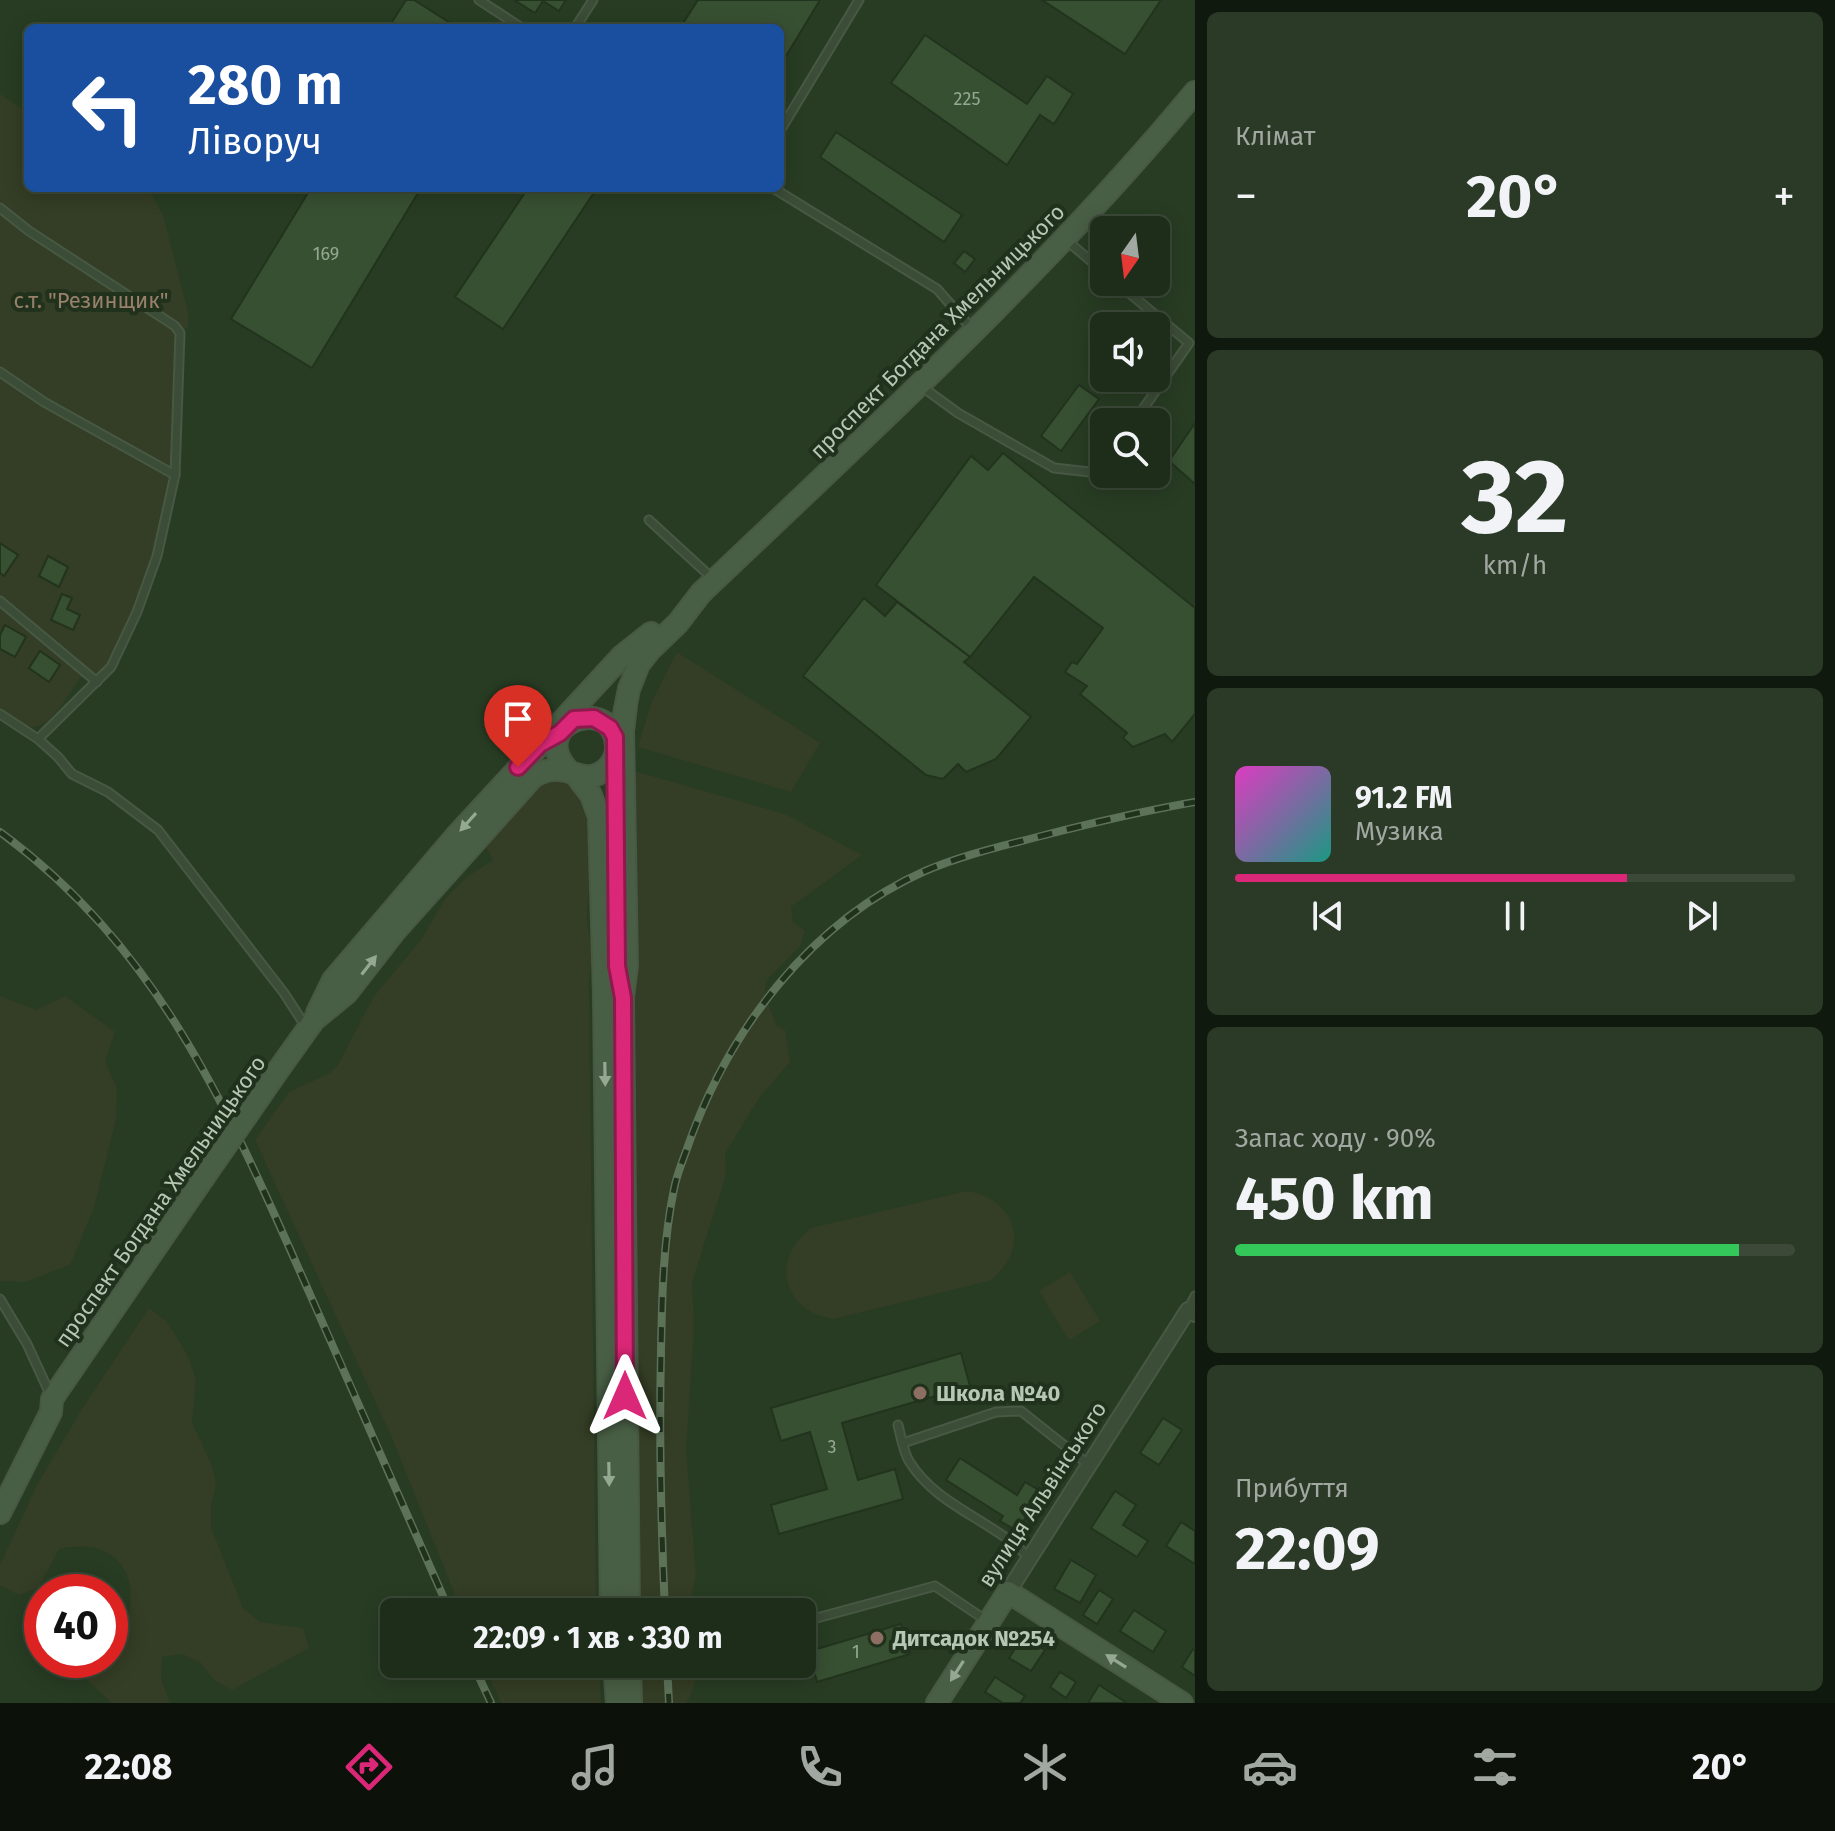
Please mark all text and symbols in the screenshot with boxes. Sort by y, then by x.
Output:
text: 280 m [188,52,343,119]
icon: left [56,56,160,160]
house number: 225 [954,88,980,110]
text: Ліворуч [188,120,322,164]
text: Клімат [1235,121,1315,152]
text: 20° [1466,161,1564,233]
text: − [1235,170,1257,223]
text: + [1773,170,1795,223]
street label: проспект Богдана Хмельницького [804,198,1070,464]
north arrow [1090,216,1170,296]
map controls [1090,216,1170,488]
house number: 169 [313,243,339,265]
park label: с.т. "Резинщик" [14,287,168,314]
button: sound [1090,312,1170,392]
button: search [1090,408,1170,488]
text: 32 [1462,435,1568,560]
text: km/h [1483,550,1547,581]
pin [484,685,552,767]
icon: arrive [496,697,540,741]
text: 91.2 FM [1355,780,1452,816]
one-way arrow [459,812,477,832]
text: Музика [1355,816,1444,847]
icon: previous [1306,894,1350,938]
icon: pause [1493,894,1537,938]
icon: next [1680,894,1724,938]
one-way arrow [360,955,376,975]
street label: проспект Богдана Хмельницького [49,1050,272,1352]
one-way arrow [599,1062,611,1087]
text: Запас ходу · 90% [1235,1123,1436,1154]
text: 450 km [1235,1163,1434,1235]
position arrow [583,1354,667,1438]
place label: Школа №40 [936,1380,1061,1407]
marker: Школа №40 [911,1384,929,1402]
street label: вулиця Альвінського [972,1397,1112,1592]
house number: 3 [828,1436,836,1458]
one-way arrow [603,1462,615,1487]
text: Прибуття [1235,1473,1349,1504]
text: 22:09 [1235,1513,1380,1585]
speed limit sign: 40 [24,1574,128,1678]
text: 22:09 · 1 хв · 330 m [473,1620,723,1656]
place label: Дитсадок №254 [892,1625,1055,1652]
marker: Дитсадок №254 [868,1629,886,1647]
house number: 1 [852,1641,860,1663]
one-way arrow [1105,1655,1127,1669]
one-way arrow [951,1660,965,1682]
icon: directions [341,1739,397,1795]
icon: music [567,1739,623,1795]
icon: phone [792,1739,848,1795]
icon: climate [1017,1739,1073,1795]
icon: car [1242,1739,1298,1795]
icon: filters [1467,1739,1523,1795]
text: 22:08 [85,1745,172,1789]
text: 20° [1692,1745,1750,1789]

